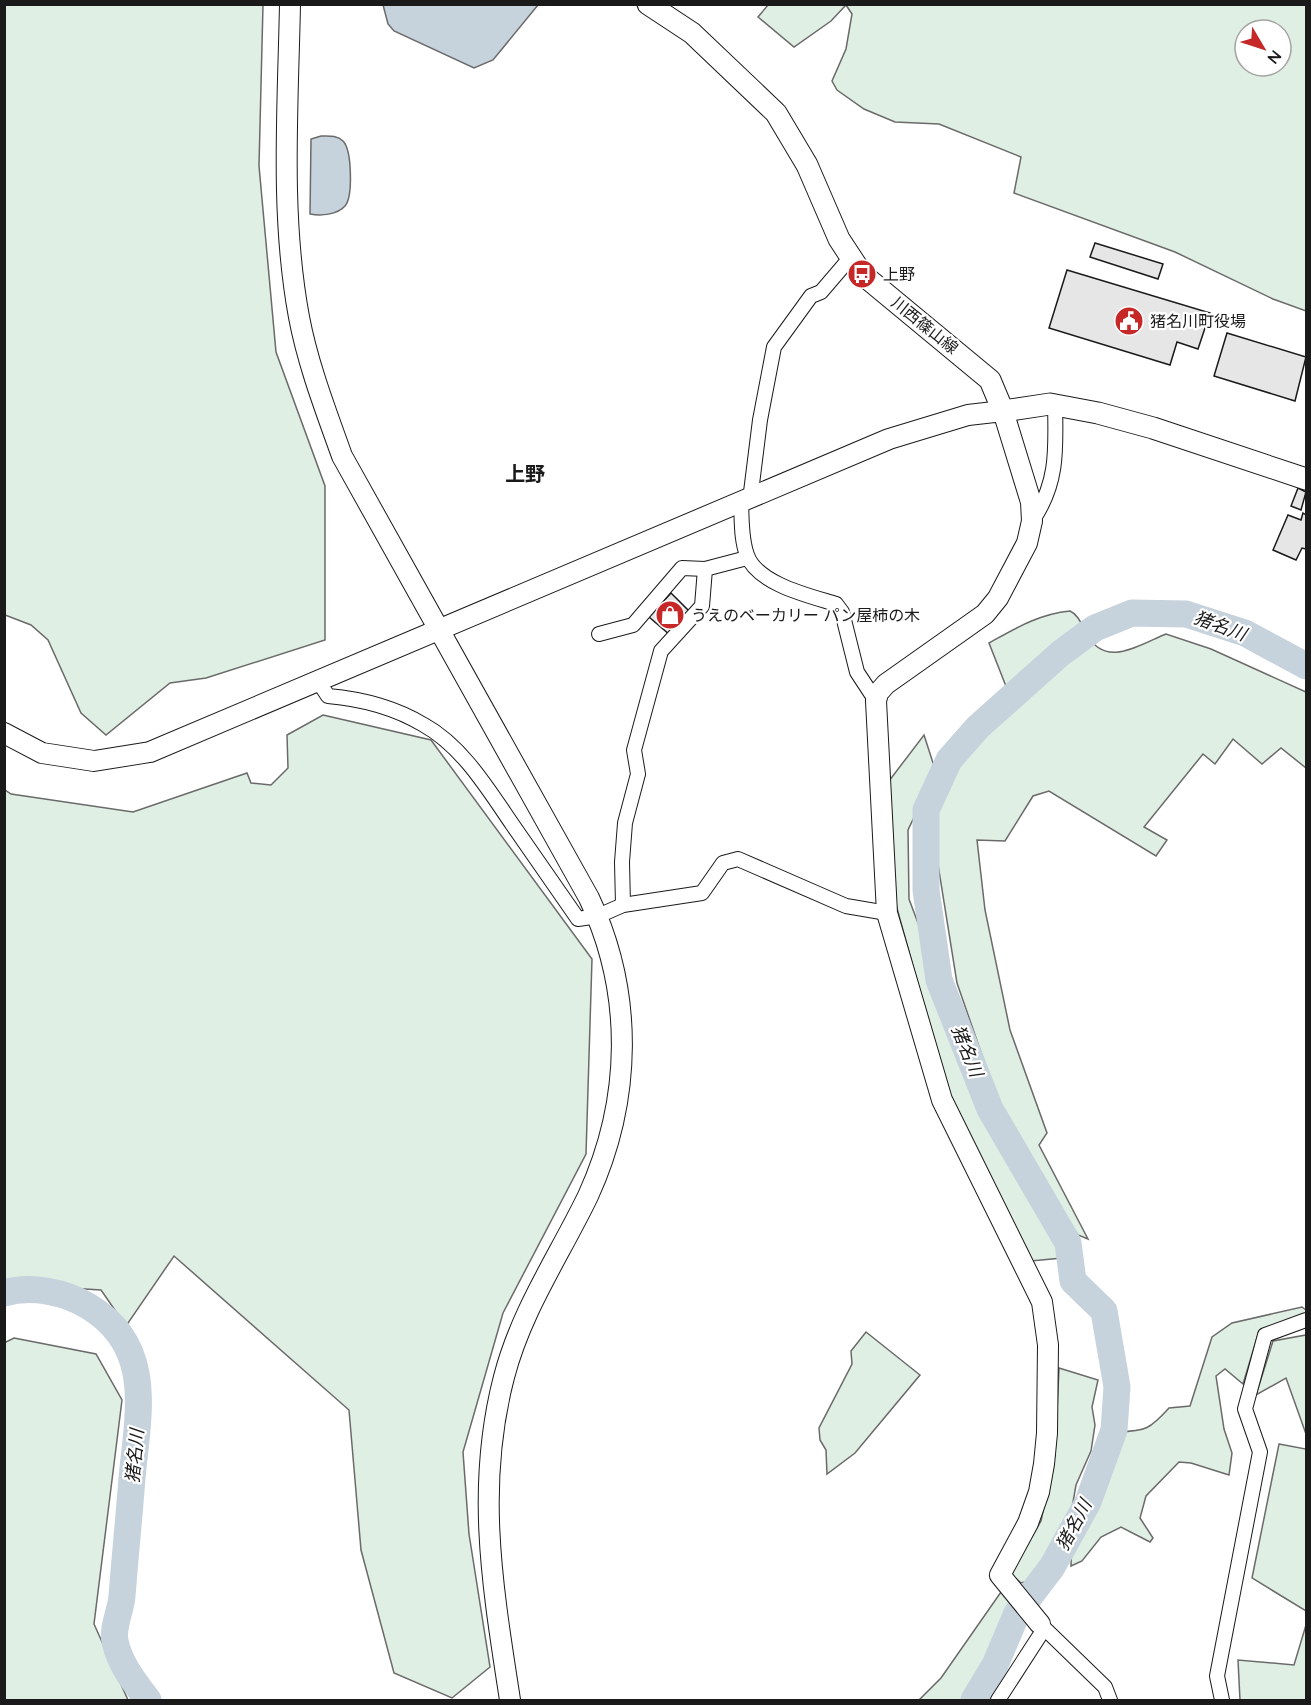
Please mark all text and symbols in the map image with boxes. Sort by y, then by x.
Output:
north arrow [1233,18,1293,78]
text: N [1263,47,1286,68]
bus stop icon: 上野 [846,258,878,290]
place label: 上野 [883,264,915,284]
street label: 川西篠山線 [888,292,962,358]
public building icon: 猪名川町役場 [1113,305,1145,337]
place label: 猪名川町役場 [1150,311,1246,331]
district label: 上野 [505,461,545,486]
shop icon: うえのベーカリー パン屋柿の木 [654,599,686,631]
place label: うえのベーカリー パン屋柿の木 [691,605,920,625]
water label: 猪名川 [1191,605,1251,646]
water label: 猪名川 [947,1021,989,1082]
water label: 猪名川 [121,1426,148,1484]
water label: 猪名川 [1051,1494,1097,1554]

